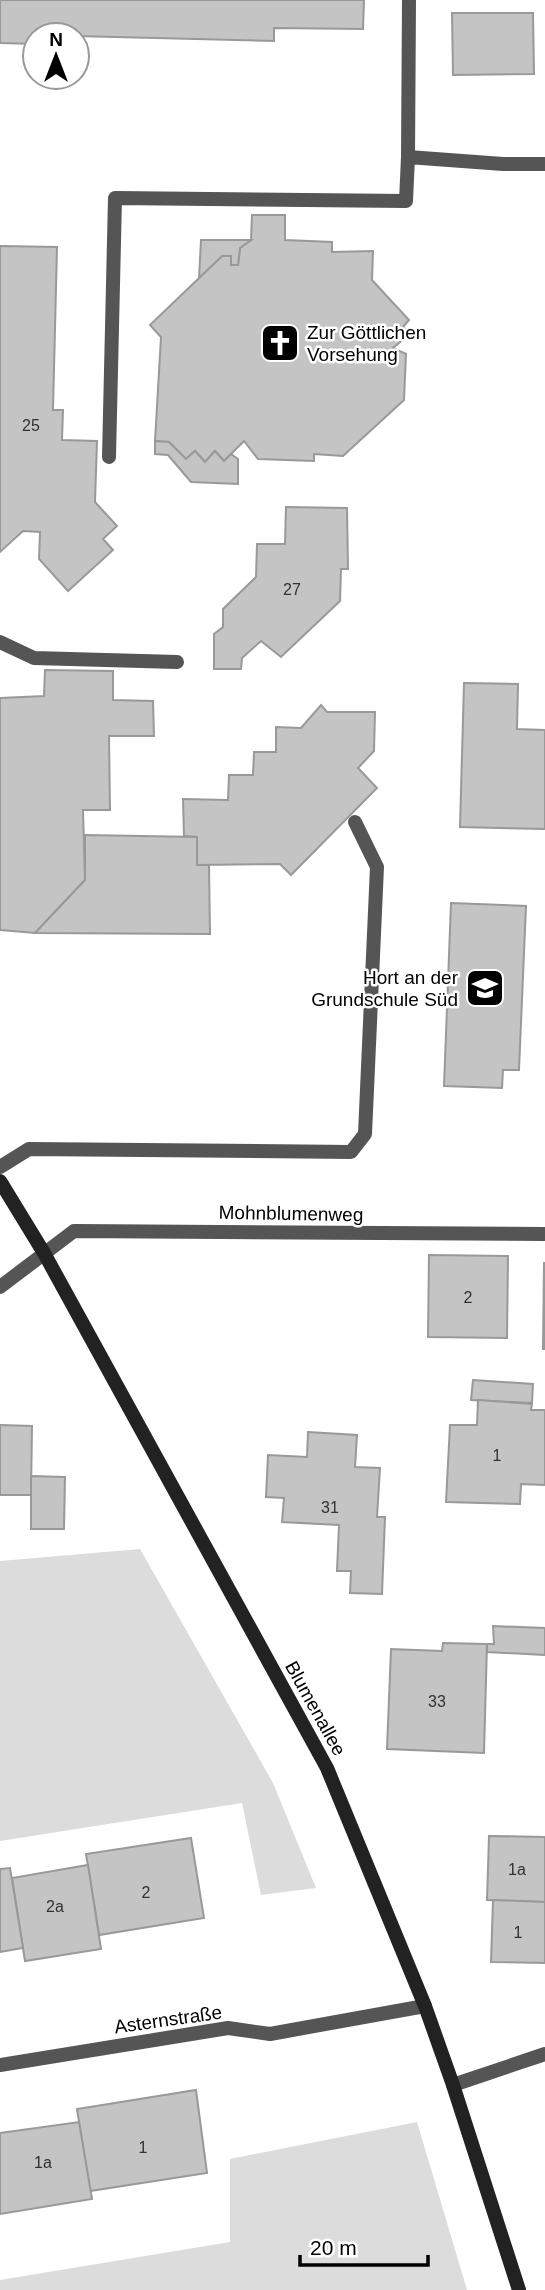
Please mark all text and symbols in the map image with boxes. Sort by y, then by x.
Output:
north arrow [21,21,91,91]
text: N [49,29,63,50]
church icon: Zur Göttlichen Vorsehung [259,322,301,364]
place label: Zur Göttlichen Vorsehung [307,322,426,365]
house number: 25 [22,417,40,434]
house number: 27 [283,581,301,598]
place label: Hort an der Grundschule Süd [311,967,459,1010]
school or university icon: Hort an der Grundschule Süd [464,967,506,1009]
street label: Mohnblumenweg [218,1202,364,1225]
house number: 2 [464,1289,473,1306]
house number: 1 [493,1447,502,1464]
house number: 31 [321,1499,339,1516]
street label: Blumenallee [281,1657,350,1759]
house number: 33 [428,1693,446,1710]
house number: 1a [508,1861,526,1878]
house number: 2 [142,1884,151,1901]
house number: 2a [46,1898,64,1915]
house number: 1 [514,1924,523,1941]
street label: Asternstraße [113,2002,223,2037]
house number: 1 [139,2139,148,2156]
house number: 1a [34,2154,52,2171]
scale bar [300,2224,428,2268]
text: 20 m [310,2236,357,2259]

